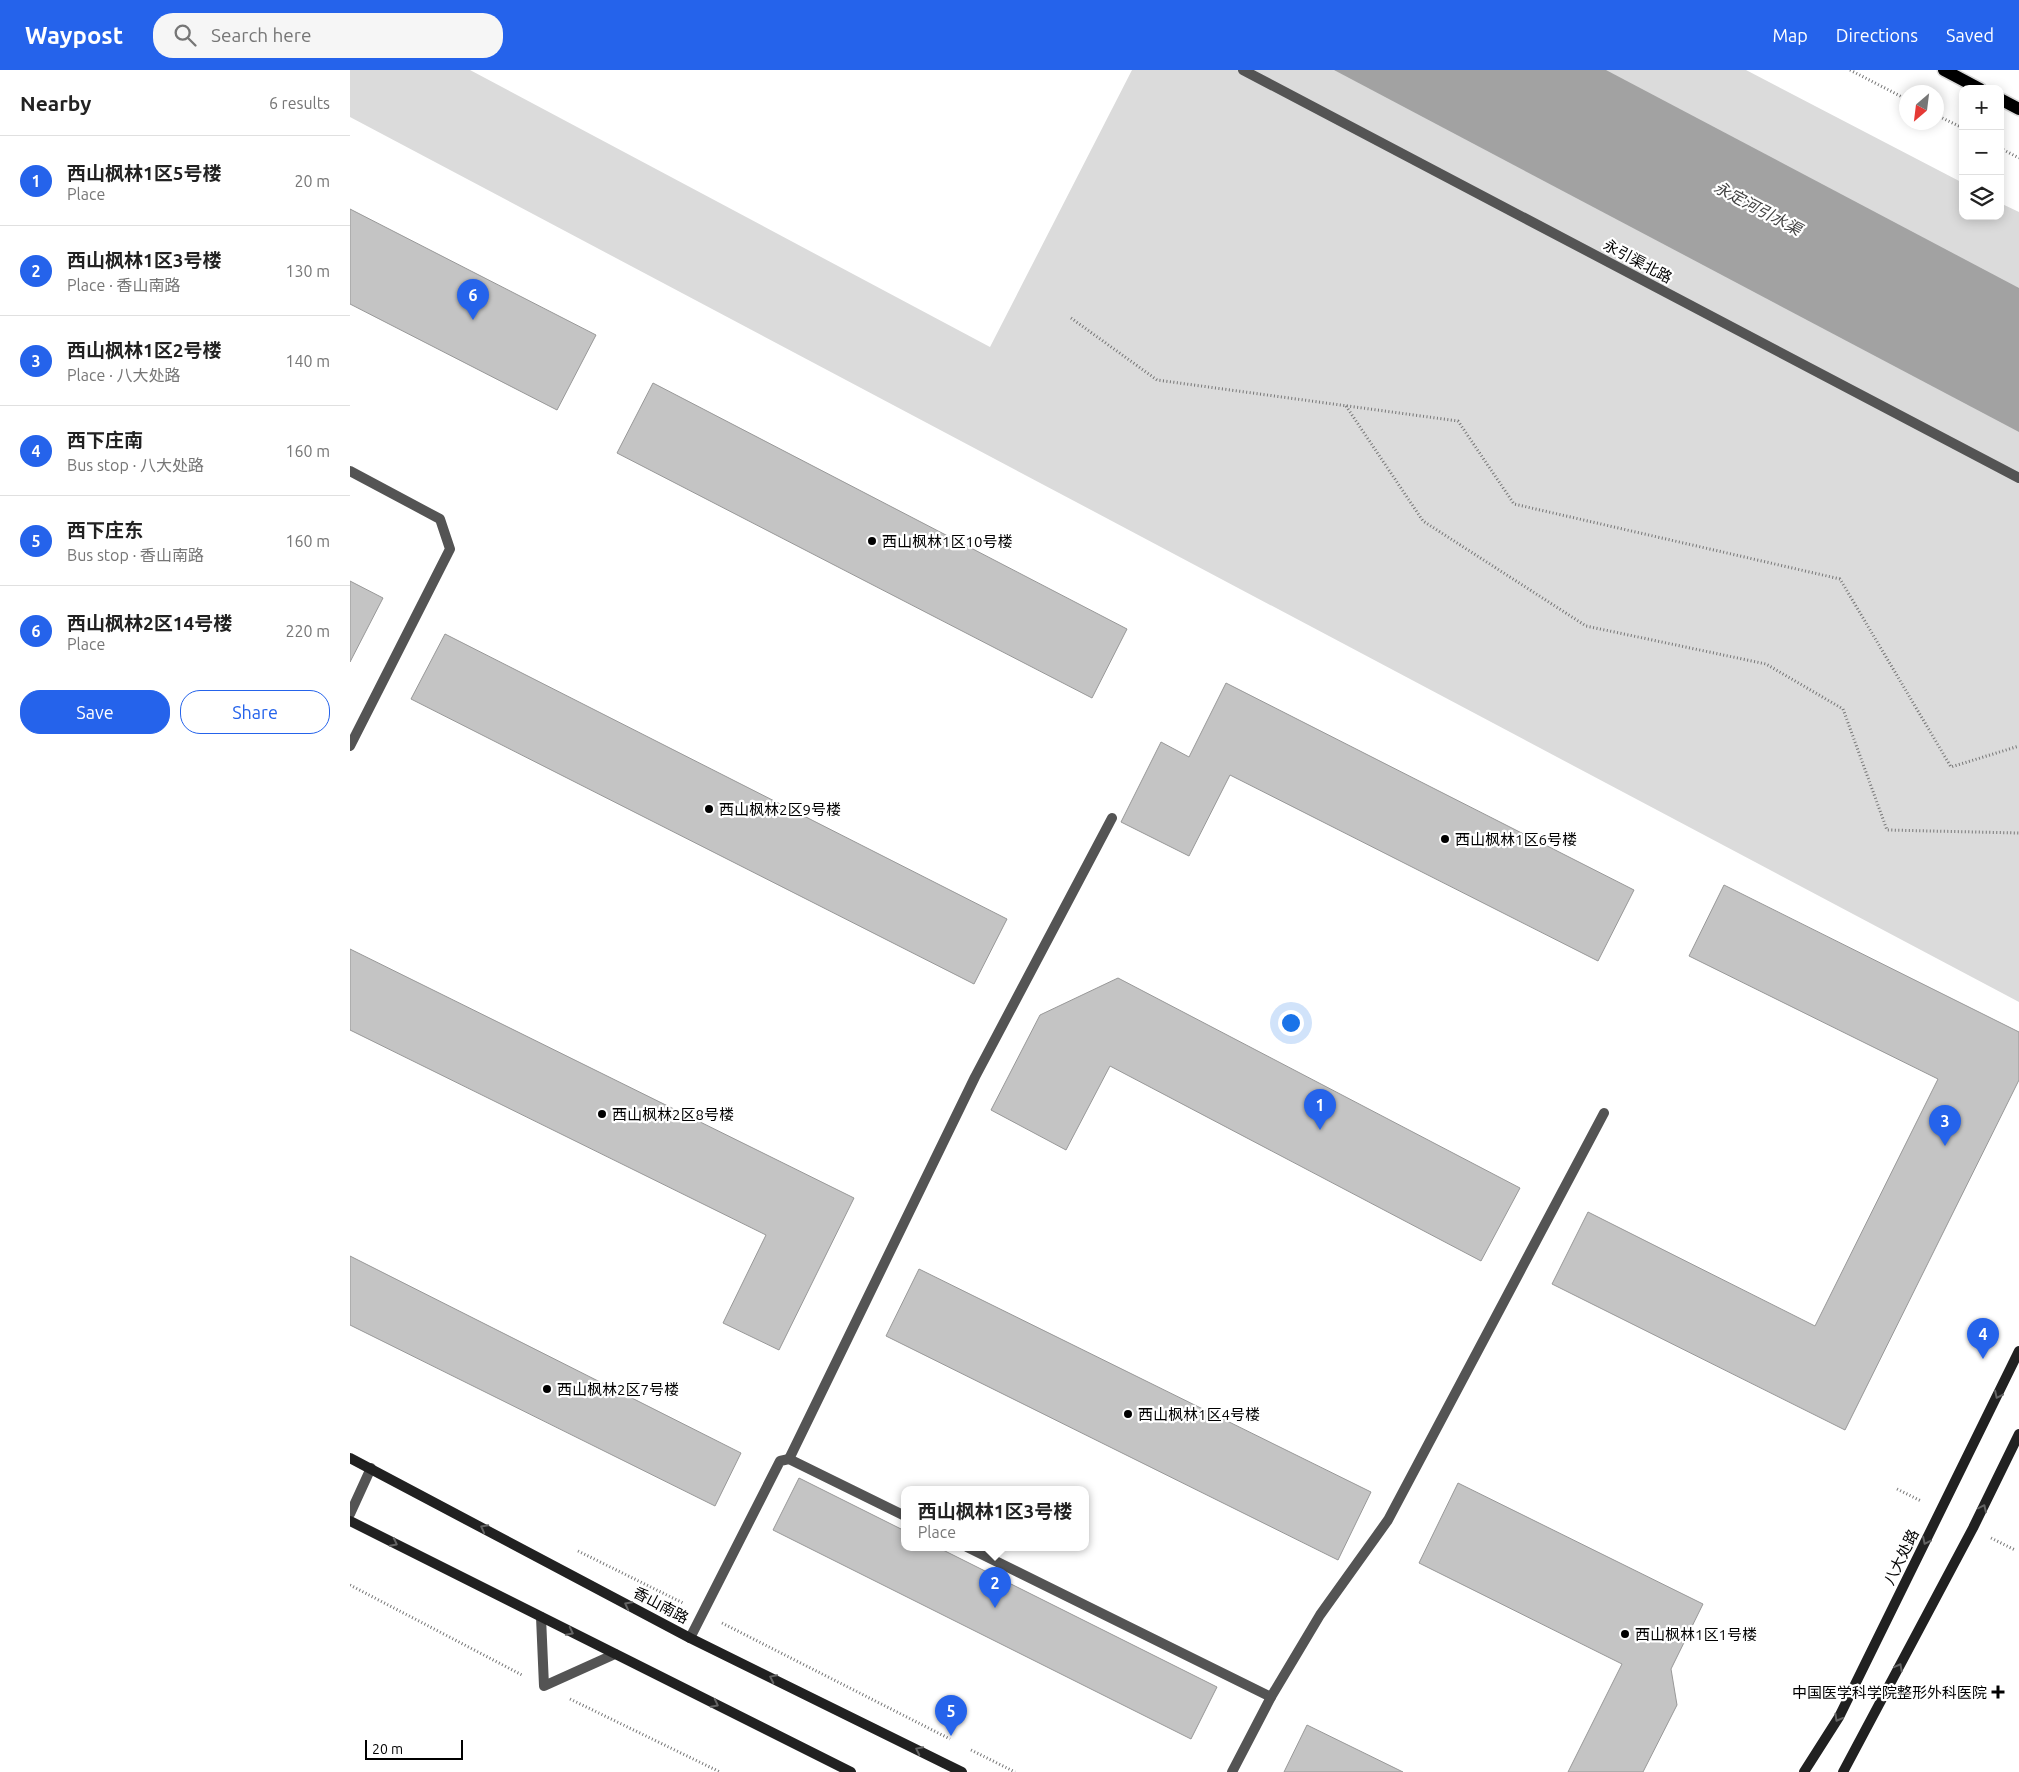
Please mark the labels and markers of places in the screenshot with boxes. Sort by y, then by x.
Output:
pin: 6 [457,279,489,320]
place label: 西山枫林1区10号楼 [882,533,1012,550]
marker: 西山枫林1区10号楼 [866,535,878,547]
place label: 西山枫林2区9号楼 [719,801,841,818]
marker: 西山枫林2区9号楼 [703,803,715,815]
place label: 西山枫林1区6号楼 [1455,831,1577,848]
marker: 西山枫林1区6号楼 [1439,833,1451,845]
pin: 1 [1304,1089,1336,1130]
pin: 3 [1929,1105,1961,1146]
place label: 西山枫林2区8号楼 [612,1106,734,1123]
marker: 西山枫林2区8号楼 [596,1108,608,1120]
pin: 4 [1967,1318,1999,1359]
place label: 西山枫林2区7号楼 [557,1381,679,1398]
marker: 西山枫林2区7号楼 [541,1383,553,1395]
place label: 西山枫林1区4号楼 [1138,1406,1260,1423]
marker: 西山枫林1区4号楼 [1122,1408,1134,1420]
pin: 2 [979,1567,1011,1608]
place label: 西山枫林1区1号楼 [1635,1626,1757,1643]
marker: 西山枫林1区1号楼 [1619,1628,1631,1640]
place label: 中国医学科学院整形外科医院 [1792,1684,1987,1701]
marker: 中国医学科学院整形外科医院 [1991,1685,2005,1699]
pin: 5 [935,1695,967,1736]

